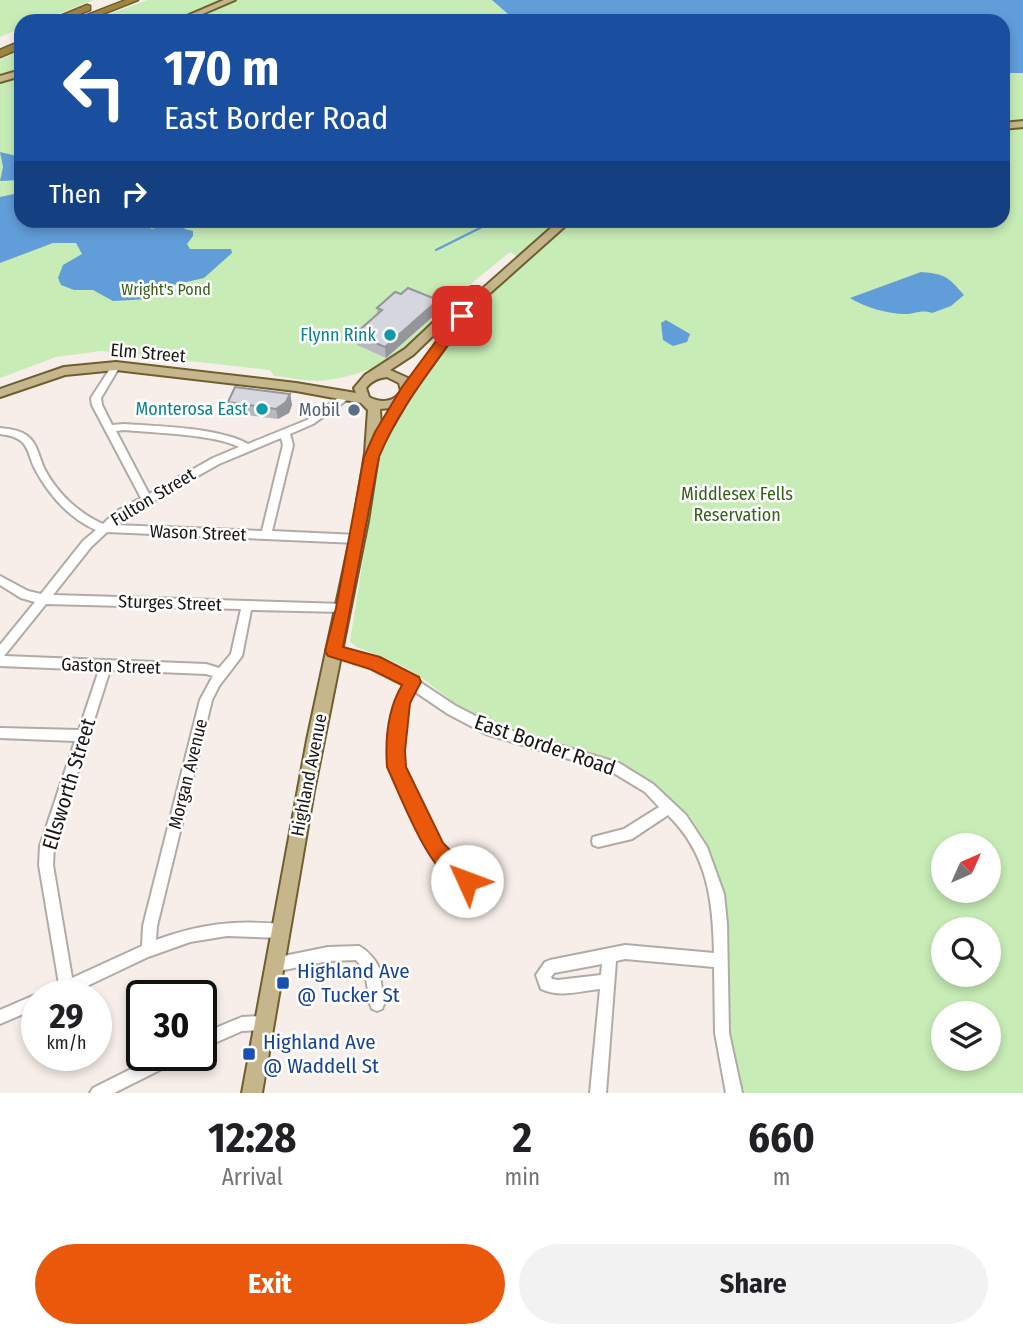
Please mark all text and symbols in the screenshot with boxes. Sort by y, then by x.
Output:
text: 170 m [164,39,280,98]
icon: left [49,42,140,133]
text: East Border Road [164,99,388,137]
icon: right [115,175,153,213]
text: Then [49,179,101,210]
park label: Wright's Pond [121,280,211,299]
pin [432,286,492,346]
icon: arrive [443,297,481,335]
place label: Flynn Rink [300,324,377,346]
marker: Flynn Rink [382,327,398,343]
street label: Elm Street [109,339,187,367]
place label: Monterosa East [135,398,248,420]
place label: Mobil [299,399,340,421]
marker: Monterosa East [254,401,270,417]
marker: Mobil [346,402,362,418]
street label: Fulton Street [107,463,199,531]
park label: Middlesex Fells Reservation [681,483,793,526]
street label: Wason Street [149,520,247,546]
street label: Sturges Street [118,590,222,616]
street label: Gaston Street [61,653,161,679]
street label: East Border Road [471,709,619,781]
street label: Highland Avenue [286,712,332,838]
street label: Ellsworth Street [37,715,101,853]
street label: Morgan Avenue [164,716,212,832]
north arrow [931,833,1001,903]
map controls [931,833,1001,1071]
position arrow [430,844,504,918]
button: search [931,917,1001,987]
place label: Highland Ave @ Tucker St [297,958,410,1008]
marker: Highland Ave @ Tucker St [275,975,291,991]
speed limit sign: 30 [126,980,217,1071]
text: 29 [49,995,84,1037]
button: layers [931,1001,1001,1071]
place label: Highland Ave @ Waddell St [263,1029,379,1079]
text: km/h [46,1032,87,1054]
marker: Highland Ave @ Waddell St [241,1046,257,1062]
text: 12:28 [208,1113,296,1163]
text: 2 [513,1113,532,1163]
text: 660 [748,1113,815,1163]
text: Arrival [222,1163,283,1191]
text: min [504,1163,540,1191]
text: m [773,1163,790,1191]
button: Exit [35,1244,505,1324]
button: Share [519,1244,988,1324]

